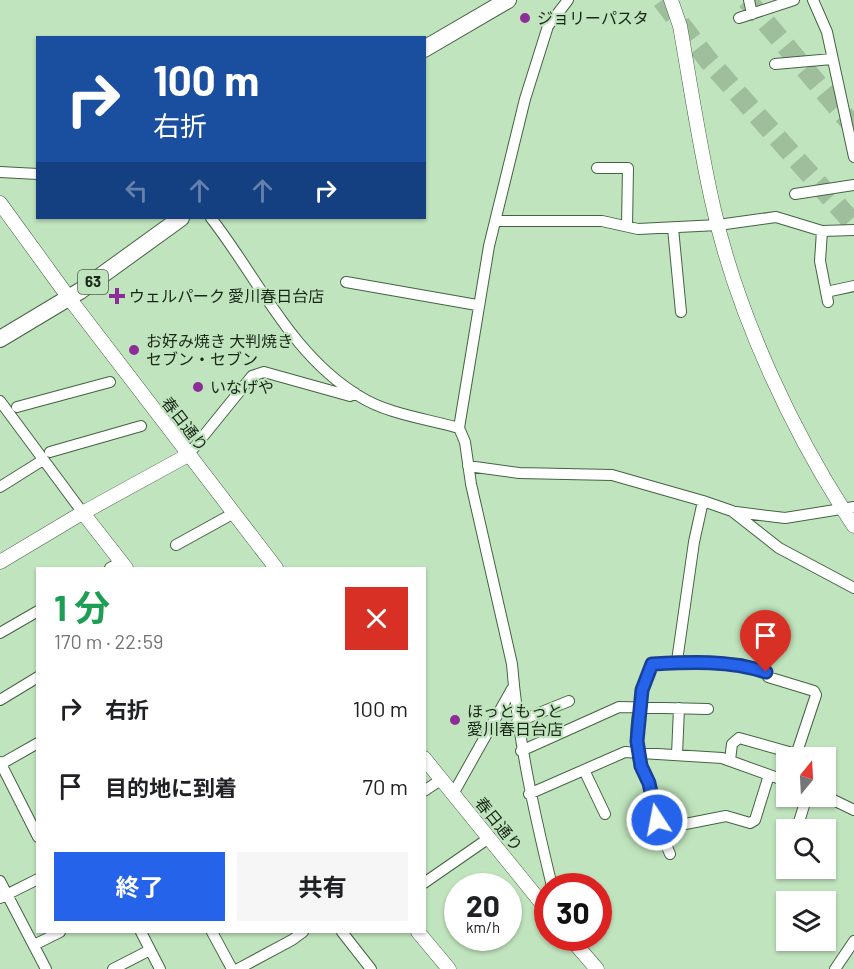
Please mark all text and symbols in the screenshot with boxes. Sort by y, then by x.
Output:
place label: ジョリーパスタ [537,8,649,27]
marker: ジョリーパスタ [518,11,532,25]
text: 100 m [153,54,259,104]
icon: right [54,60,132,138]
text: 右折 [153,109,207,141]
icon: left [120,174,153,207]
icon: ahead [183,174,216,207]
icon: ahead [246,174,279,207]
icon: right [309,174,342,207]
road number: 63 [78,270,108,294]
place label: ウェルパーク 愛川春日台店 [129,286,324,305]
marker: ウェルパーク 愛川春日台店 [110,289,124,303]
place label: お好み焼き 大判焼き セブン・セブン [146,331,293,368]
marker: お好み焼き 大判焼き セブン・セブン [127,343,141,357]
place label: いなげや [210,377,274,396]
marker: いなげや [191,380,205,394]
street label: 春日通り [158,393,213,455]
text: 1 分 [54,585,110,628]
button: close [345,587,408,650]
pin [740,610,791,672]
icon: arrive [749,619,782,652]
text: 170 m · 22:59 [54,629,163,653]
icon: right [54,692,87,725]
text: 100 m [353,695,408,721]
text: 右折 [105,696,149,722]
place label: ほっともっと 愛川春日台店 [467,701,563,738]
marker: ほっともっと 愛川春日台店 [448,713,462,727]
north arrow [776,747,836,807]
map controls [776,747,836,951]
icon: arrive [54,770,87,803]
text: 70 m [363,773,408,799]
text: 目的地に到着 [105,774,237,800]
position arrow [625,788,689,852]
street label: 春日通り [472,793,527,855]
button: search [776,819,836,879]
button: 終了 [54,852,225,921]
button: 共有 [237,852,408,921]
speed limit sign: 30 [534,873,612,951]
text: 20 [466,887,500,923]
button: layers [776,891,836,951]
text: km/h [466,918,500,936]

